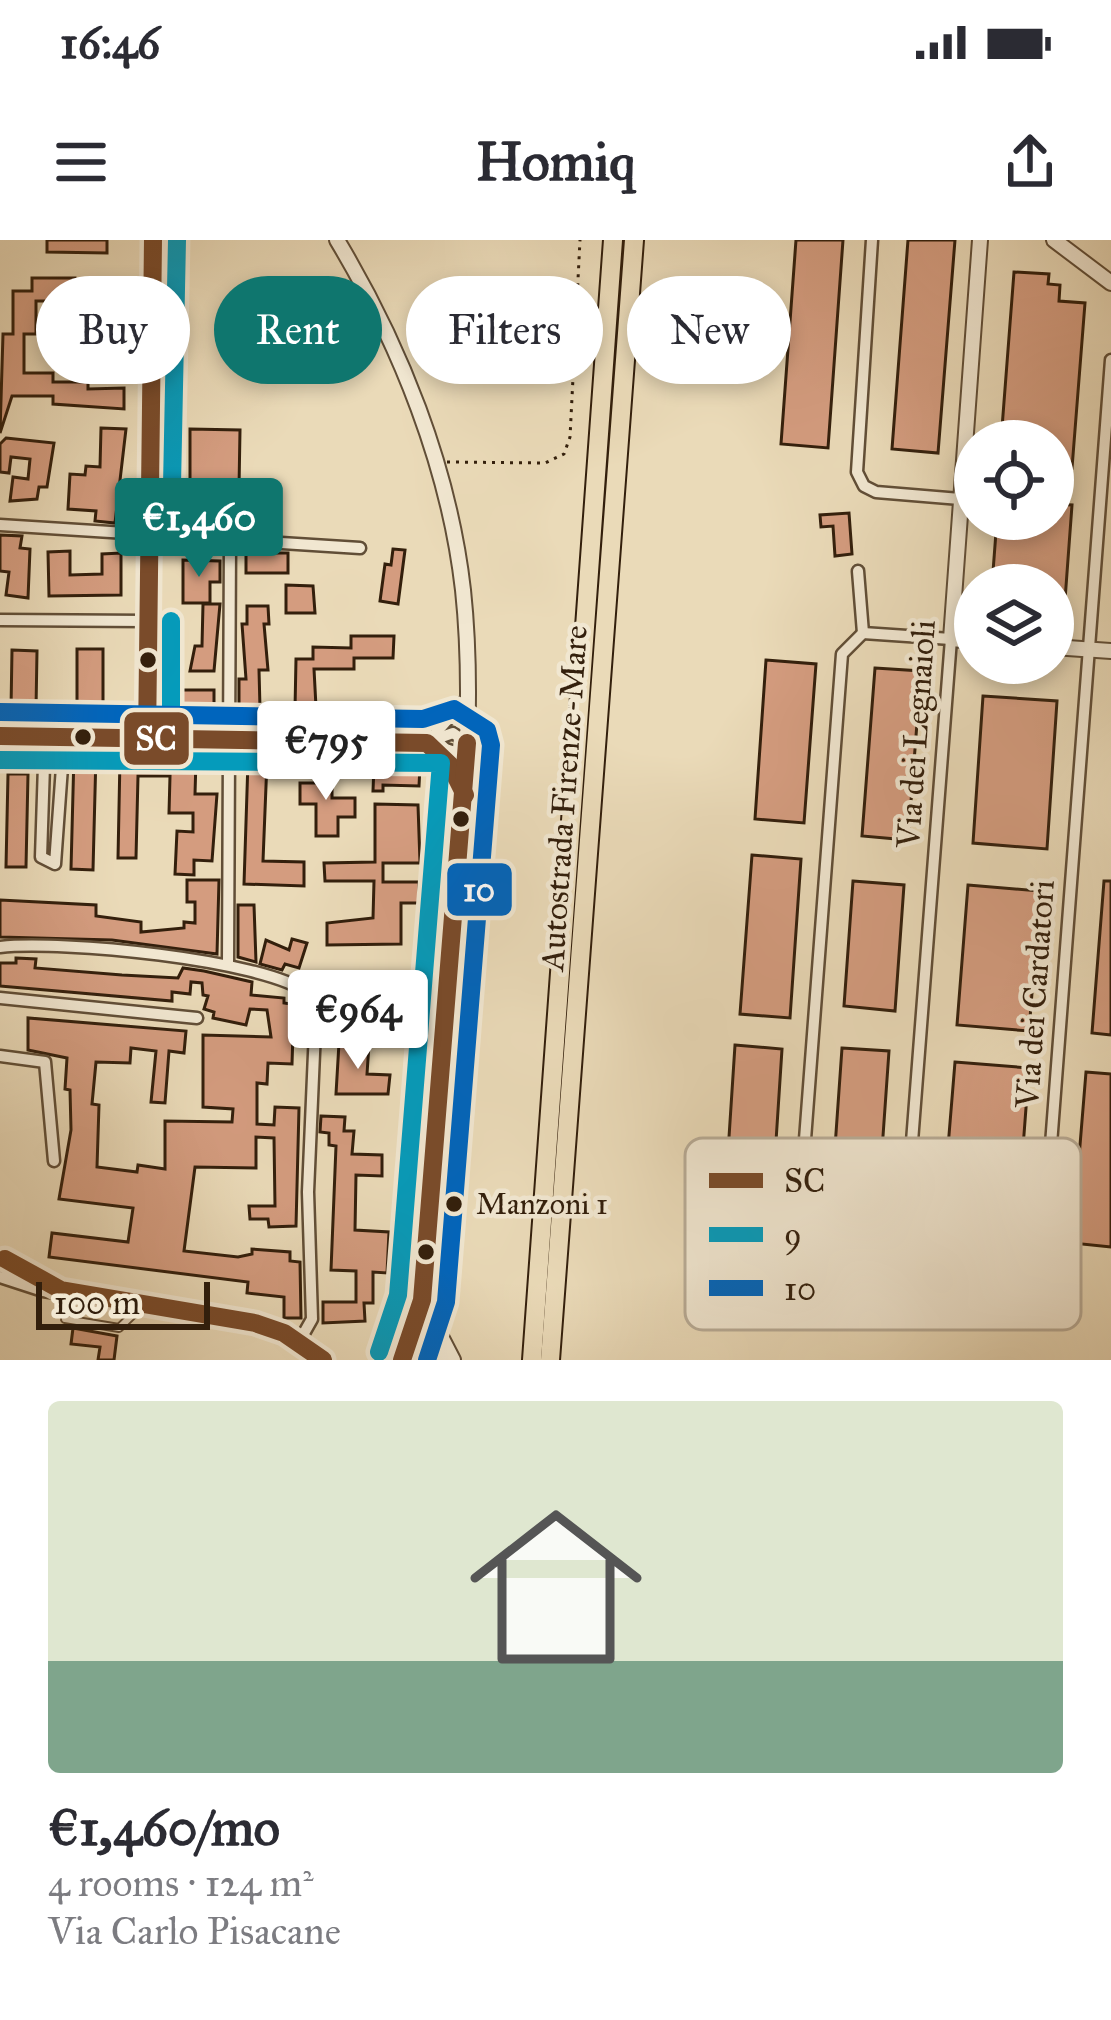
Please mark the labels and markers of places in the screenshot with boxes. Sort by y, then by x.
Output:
pin: €1,460 [101,478,297,580]
unlabelled marker [137,649,159,671]
pin: €795 [255,701,397,803]
unlabelled marker [72,726,94,748]
unlabelled marker [450,808,472,830]
pin: €964 [287,970,429,1072]
place label: Manzoni 1 [476,1186,608,1222]
marker: Manzoni 1 [443,1193,465,1215]
unlabelled marker [415,1241,437,1263]

